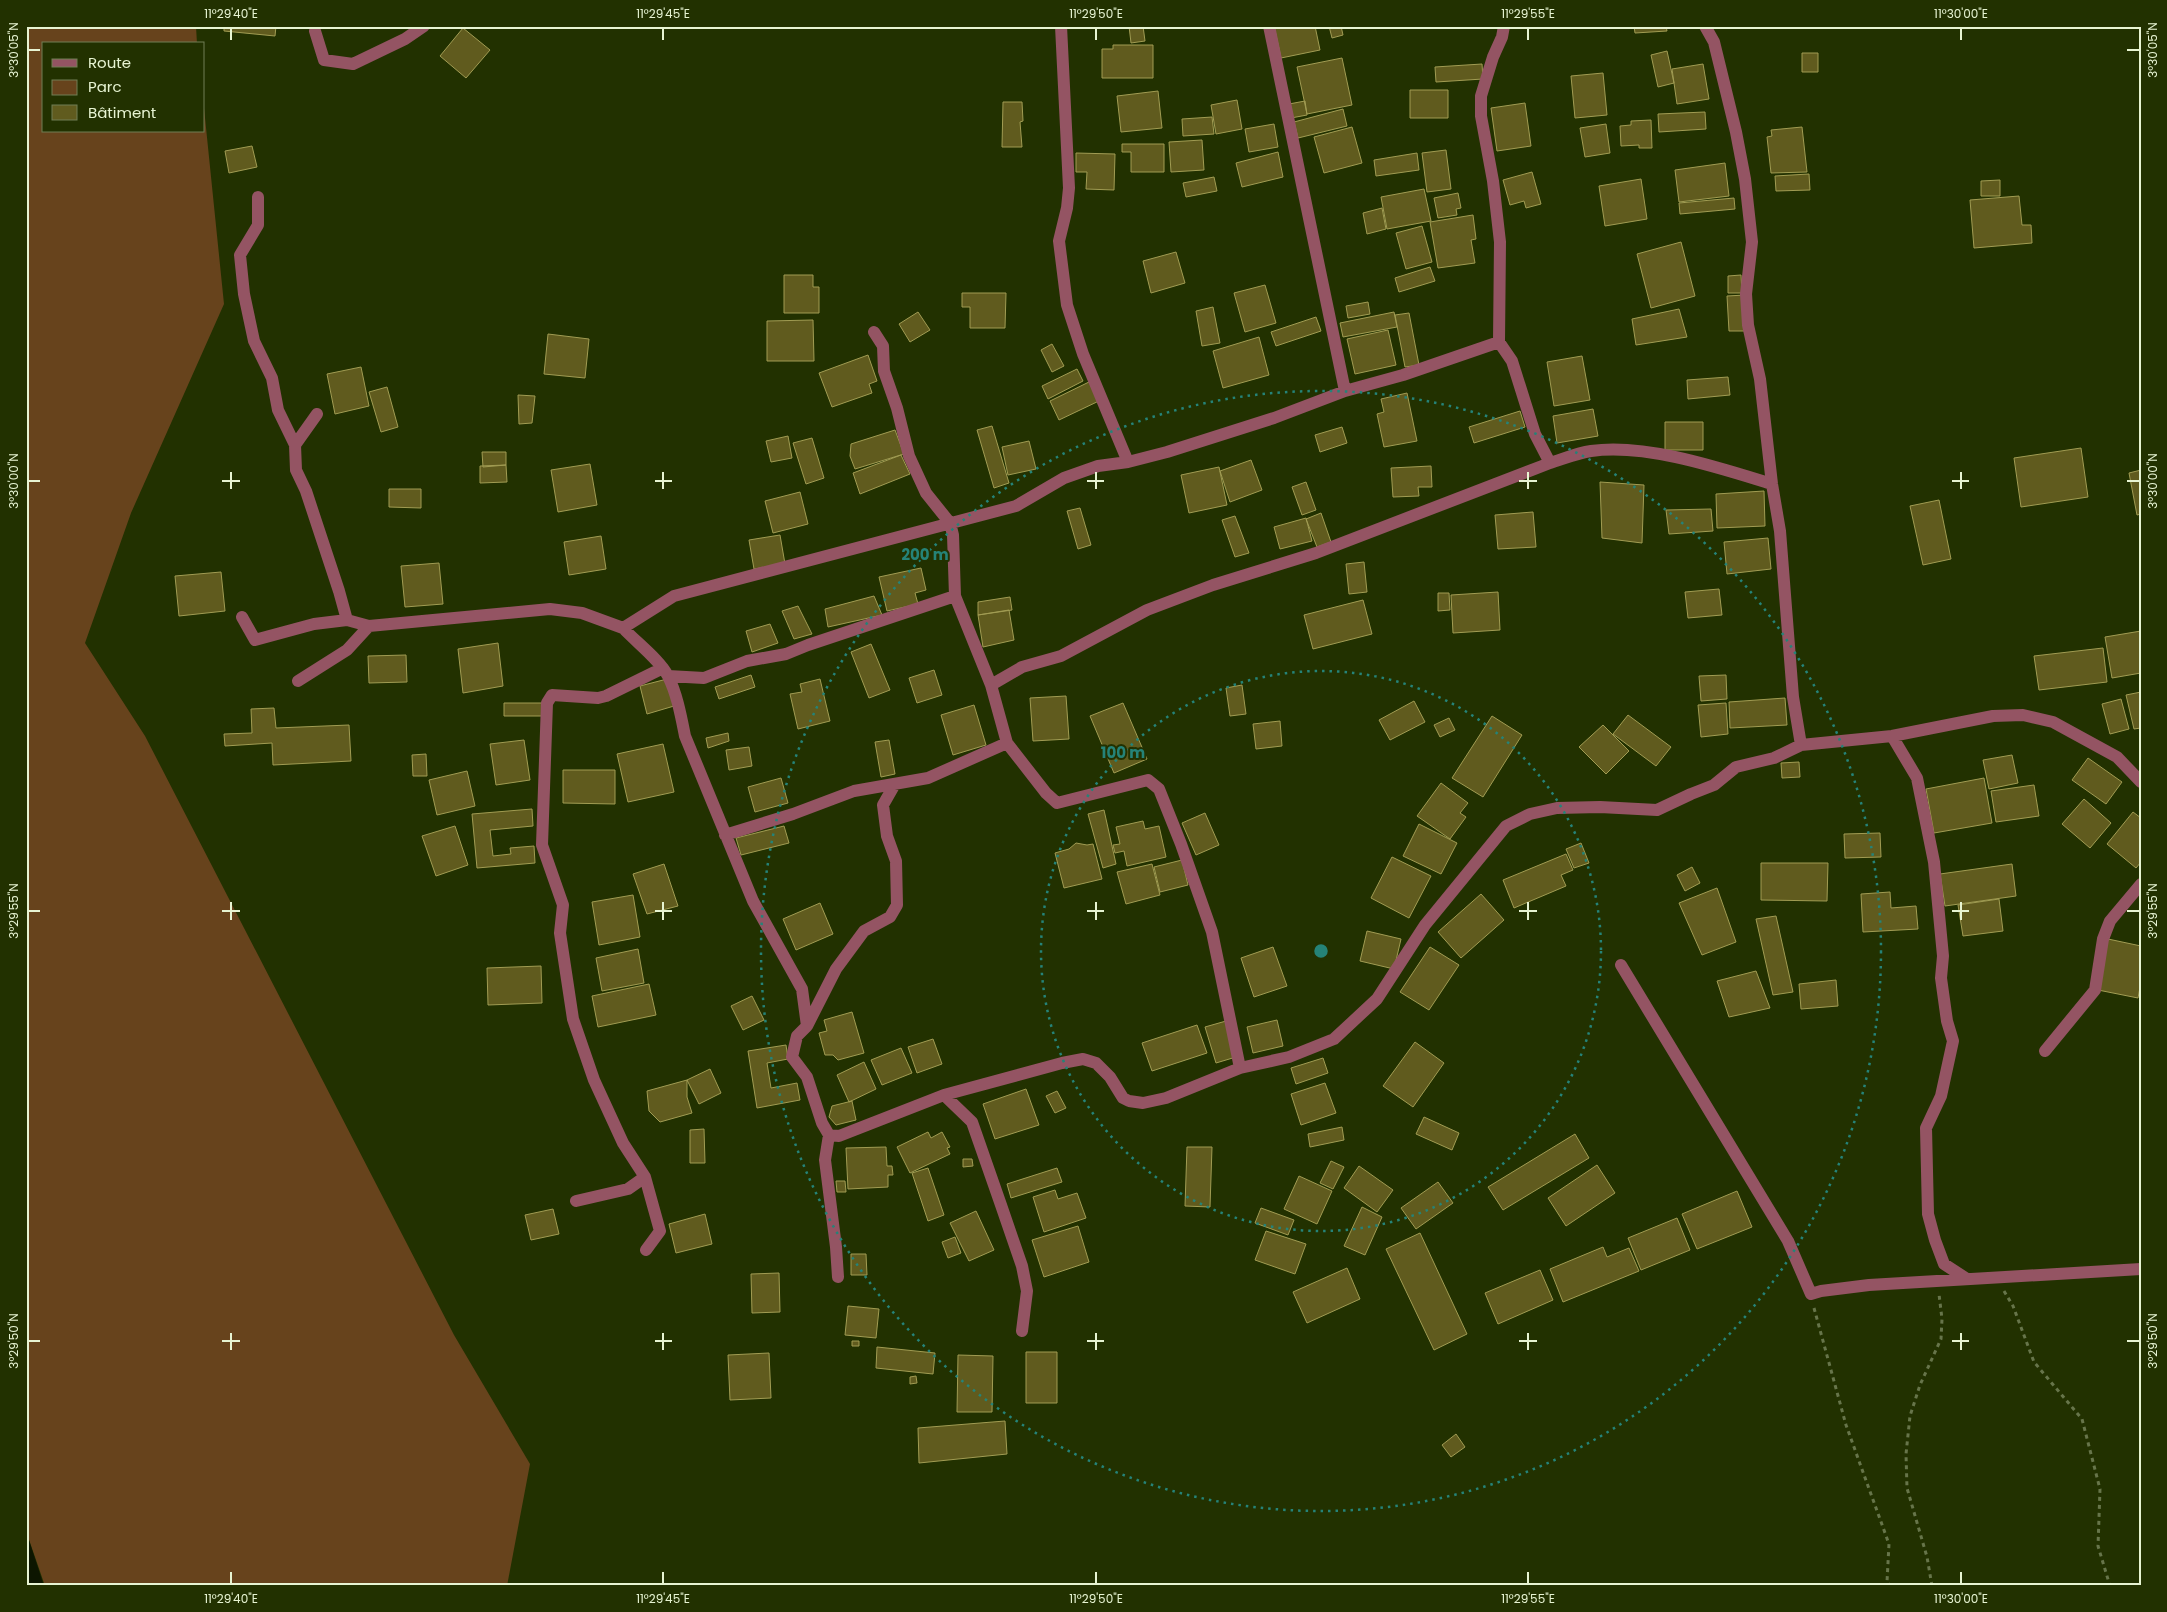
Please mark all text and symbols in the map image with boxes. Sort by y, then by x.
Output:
text: 11°29'40"E [204,5,258,22]
text: 11°29'45"E [636,5,690,22]
text: 11°29'50"E [1069,5,1123,22]
text: 11°29'55"E [1501,5,1555,22]
text: 11°30'00"E [1934,5,1988,22]
text: 3°30'05"N [5,22,22,78]
text: 3°30'05"N [2144,22,2161,78]
legend [42,42,205,132]
text: Route [88,52,131,73]
text: Parc [88,76,122,97]
text: Bâtiment [88,102,156,123]
text: 3°30'00"N [5,453,22,509]
text: 3°30'00"N [2144,453,2161,509]
text: 200 m [901,544,949,565]
text: 100 m [1101,742,1145,763]
text: 3°29'55"N [5,883,22,939]
text: 3°29'55"N [2144,883,2161,939]
centre of rings [1312,942,1330,960]
text: 3°29'50"N [5,1313,22,1369]
text: 3°29'50"N [2144,1313,2161,1369]
text: 11°29'40"E [204,1590,258,1607]
text: 11°29'45"E [636,1590,690,1607]
text: 11°29'50"E [1069,1590,1123,1607]
text: 11°29'55"E [1501,1590,1555,1607]
text: 11°30'00"E [1934,1590,1988,1607]

